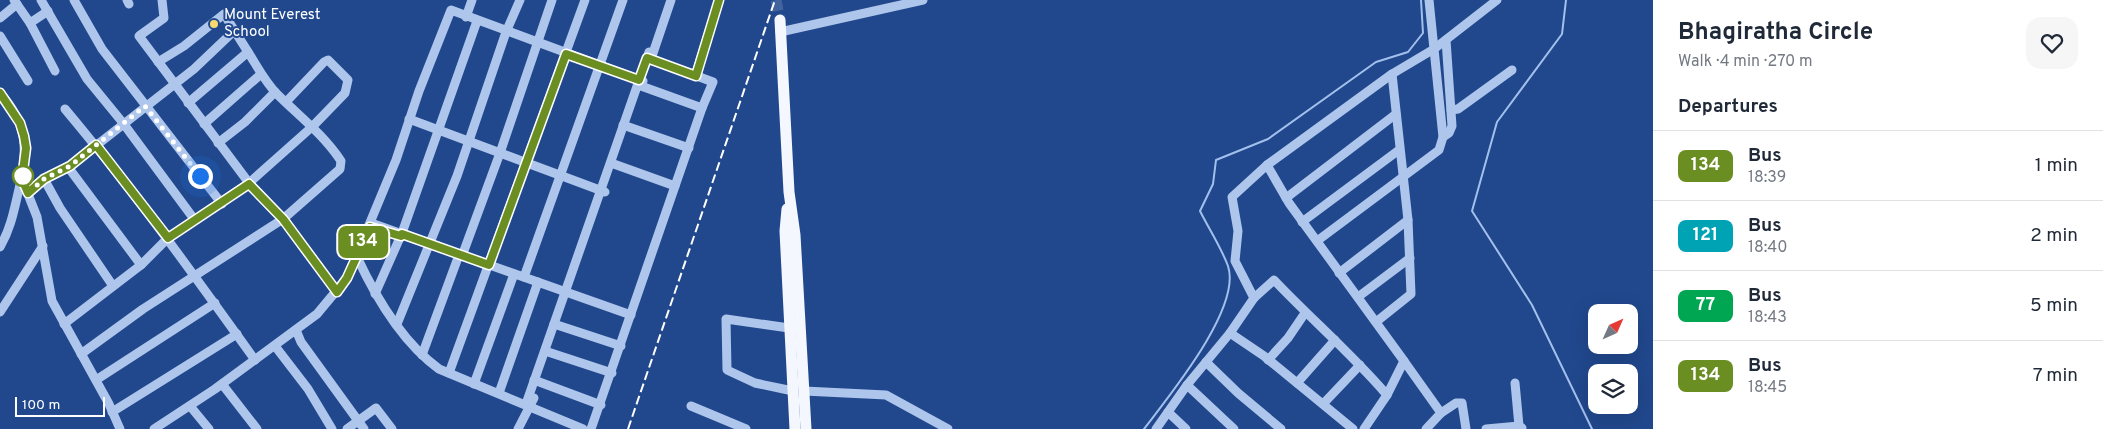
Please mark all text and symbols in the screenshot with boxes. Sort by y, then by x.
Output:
place label: Mount Everest School [224,6,320,42]
button: heart [2026,17,2078,69]
marker: Mount Everest School [208,18,220,30]
text: Bhagiratha Circle [1678,18,1873,48]
text: Walk · 4 min · 270 m [1678,52,1813,72]
text: Departures [1678,95,1778,119]
text: Bus [1748,144,1782,168]
text: 134 [1691,154,1720,177]
text: 1 min [2035,154,2078,178]
your location [188,164,213,189]
unlabelled marker [12,165,34,187]
text: 18:39 [1748,168,1786,188]
text: Bus [1748,214,1782,238]
text: 121 [1693,224,1718,247]
text: 2 min [2030,224,2078,248]
line badge: 134 [334,226,392,258]
text: 134 [348,230,378,253]
text: 18:40 [1748,238,1788,258]
text: Bus [1748,284,1782,308]
text: 77 [1696,294,1715,317]
text: 5 min [2030,294,2078,318]
north arrow [1588,304,1638,354]
map controls [1588,304,1638,414]
text: 18:43 [1748,308,1787,328]
text: Bus [1748,354,1782,378]
button: layers [1588,364,1638,414]
text: 134 [1691,364,1720,387]
text: 7 min [2033,364,2078,388]
text: 18:45 [1748,378,1787,398]
scale bar [15,394,105,417]
text: 100 m [22,397,60,414]

